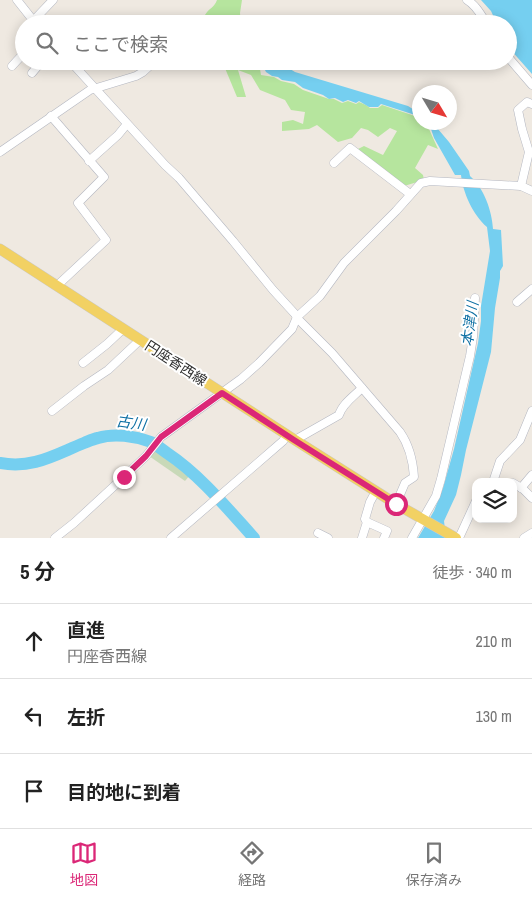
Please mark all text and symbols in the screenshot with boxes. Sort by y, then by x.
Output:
search box [15,15,517,70]
icon: search [33,29,61,57]
text: ここで検索 [73,31,168,57]
north arrow [412,85,457,130]
water label: 本津川 [456,298,483,348]
street label: 円座香西線 [142,336,210,390]
water label: 古川 [115,410,149,435]
route end [113,466,136,489]
map controls [472,478,517,523]
button: layers [472,478,517,523]
route start [385,493,408,516]
text: 5 分 [20,557,55,586]
text: 徒歩 · 340 m [433,561,512,583]
text: 直進 [67,617,105,643]
icon: ahead [20,627,48,655]
text: 210 m [476,630,512,652]
text: 円座香西線 [67,645,147,667]
icon: left [20,702,48,730]
text: 左折 [67,704,105,730]
text: 130 m [476,705,512,727]
icon: arrive [20,777,48,805]
text: 目的地に到着 [67,779,181,805]
tab: 地図 [70,839,98,889]
tab: 経路 [238,839,266,889]
tab: 保存済み [406,839,462,889]

